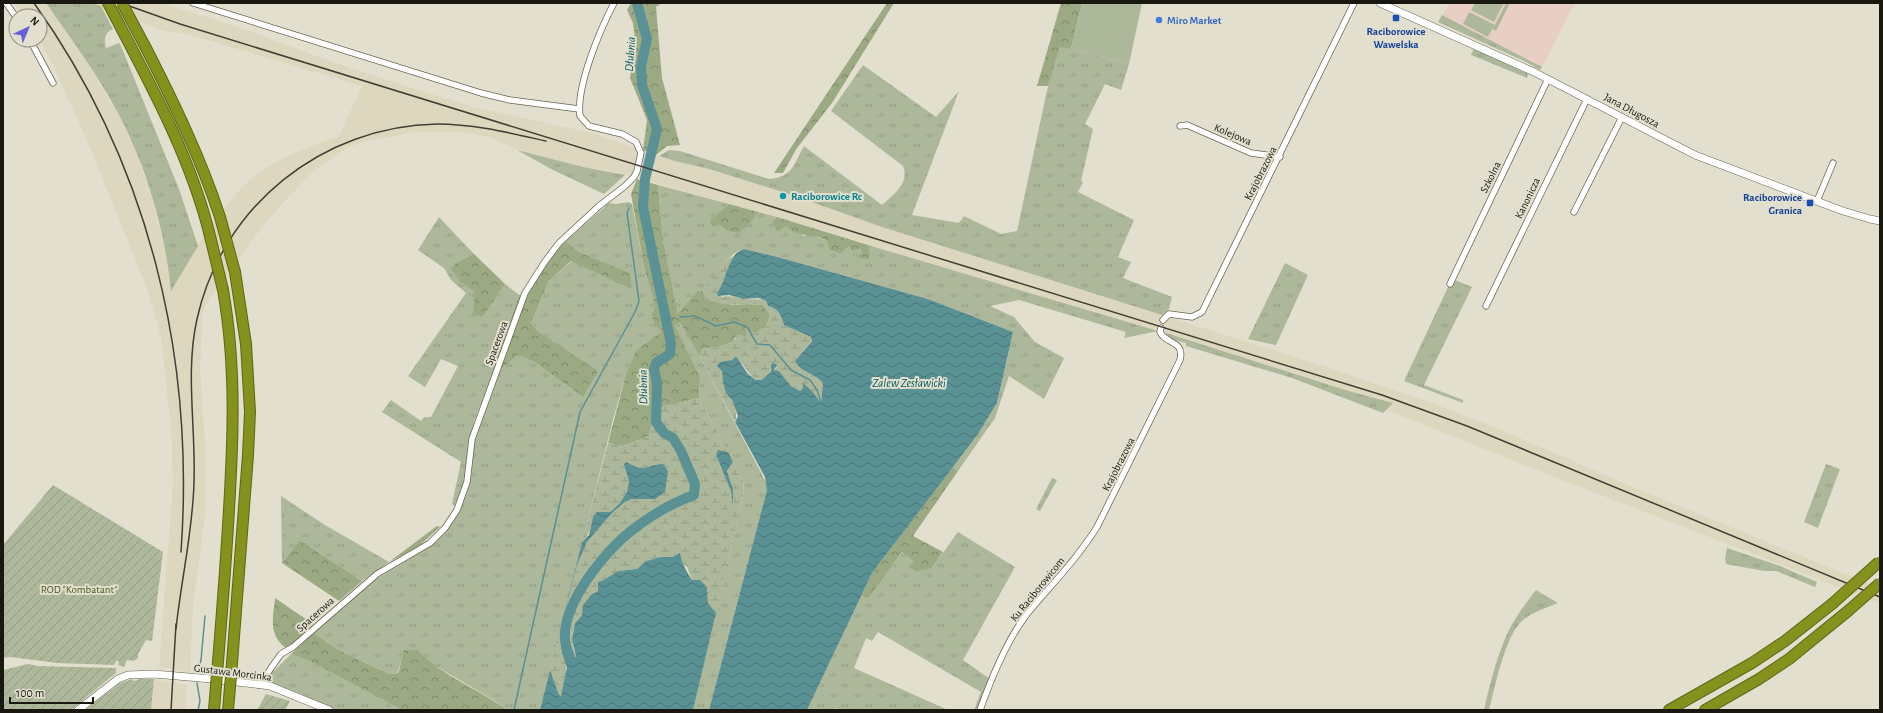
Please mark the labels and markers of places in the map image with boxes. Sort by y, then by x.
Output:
marker: Raciborowice Wawelska [1391,13,1401,23]
marker: Miro Market [1154,15,1164,25]
place label: Miro Market [1167,15,1222,26]
place label: Raciborowice Wawelska [1367,26,1426,50]
marker: Raciborowice Rc [778,191,788,201]
place label: Raciborowice Rc [791,191,863,202]
place label: Raciborowice Granica [1743,192,1803,216]
marker: Raciborowice Granica [1805,198,1815,208]

